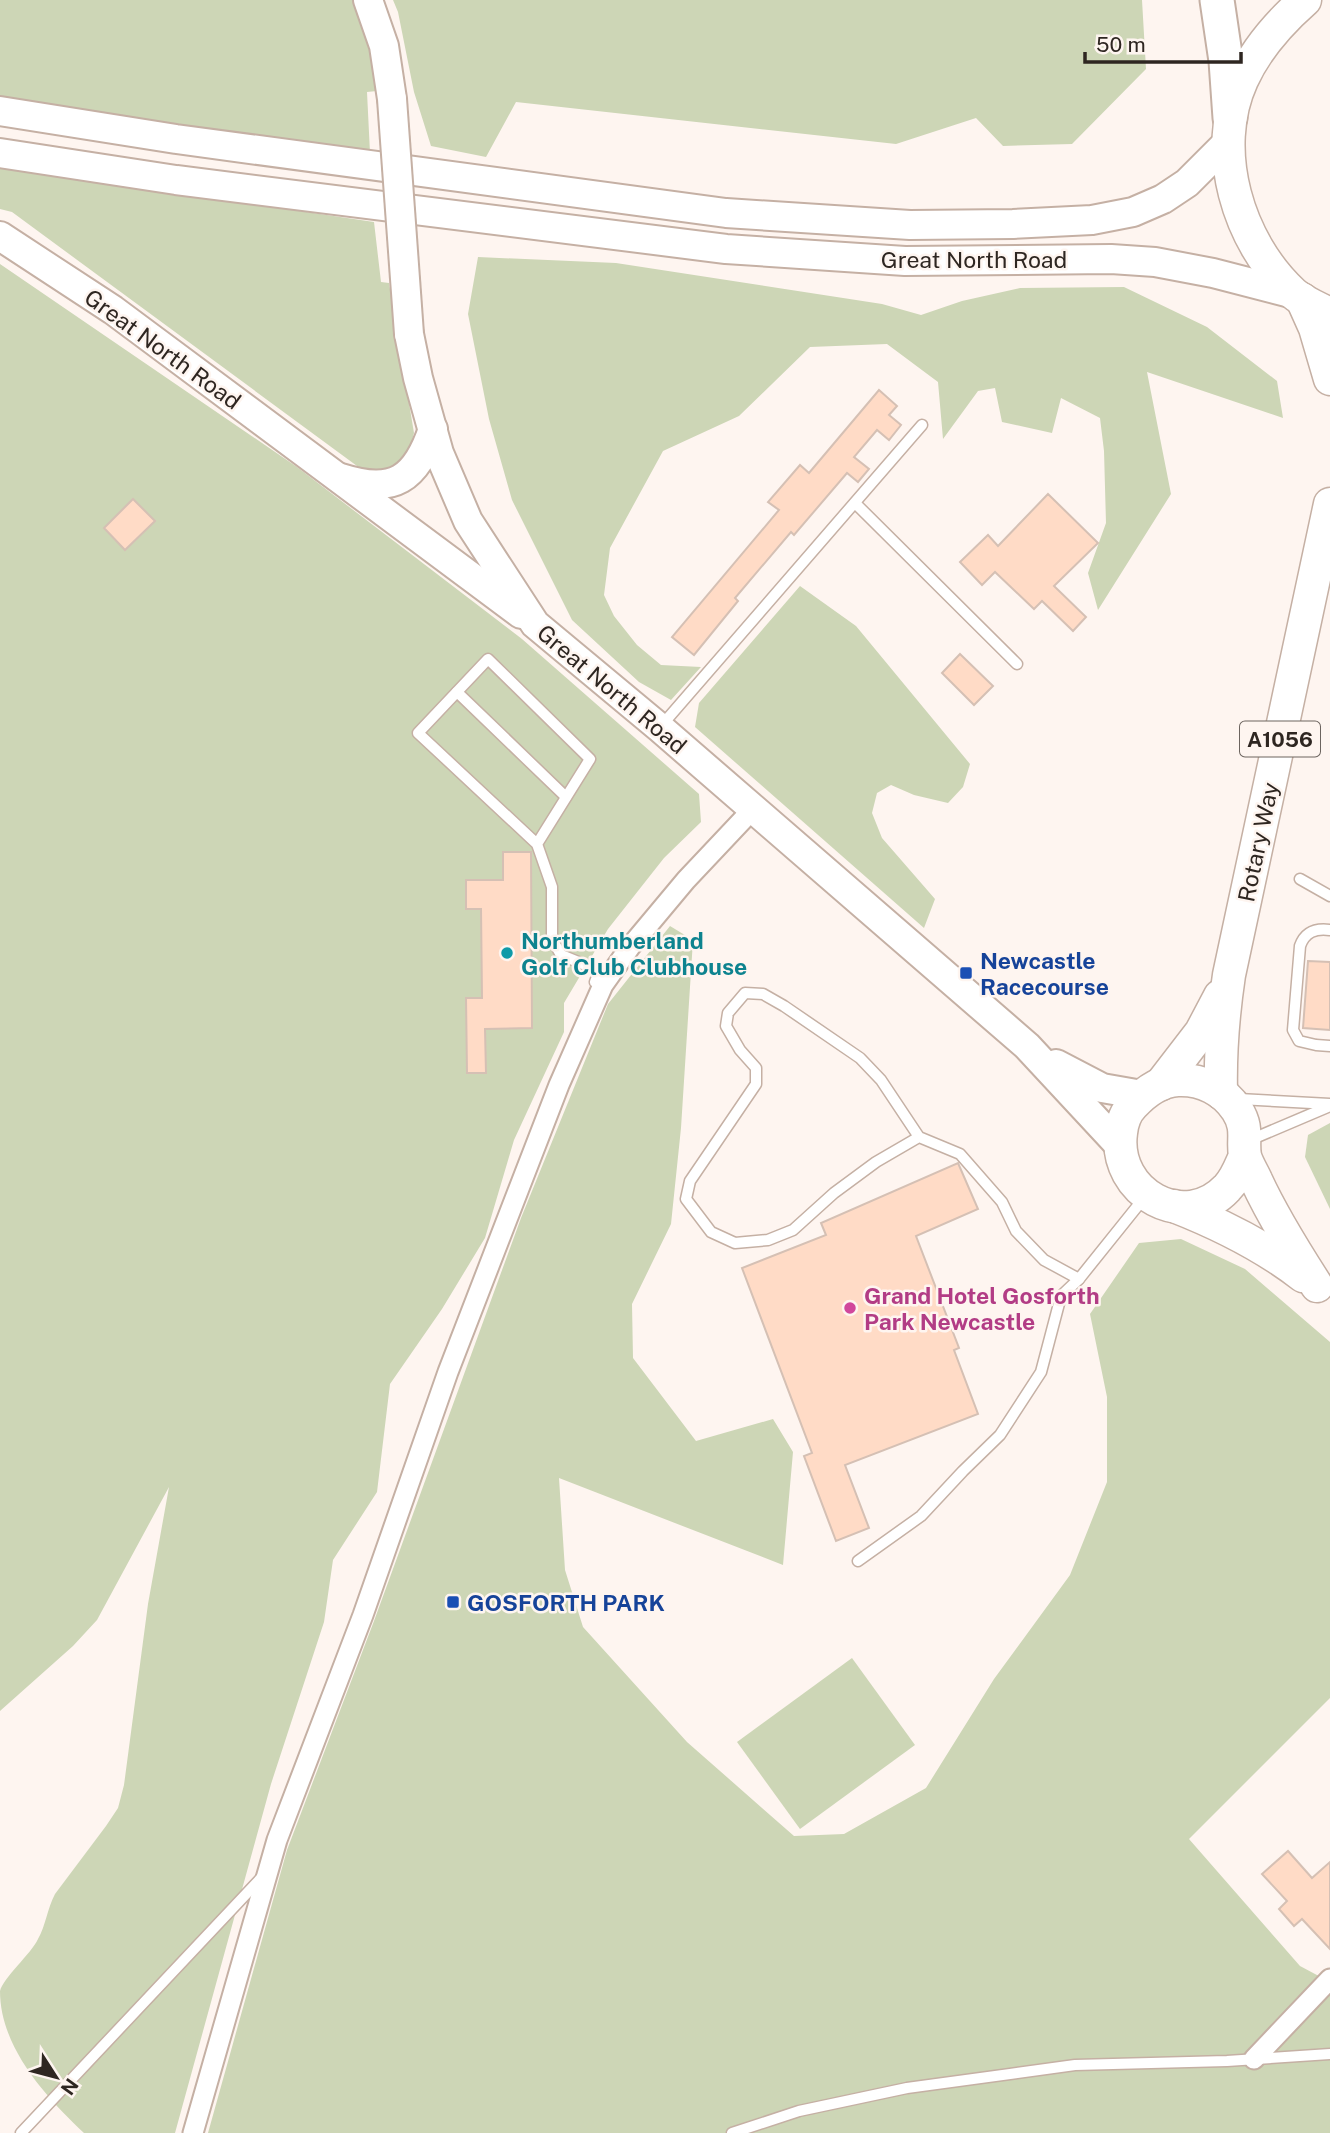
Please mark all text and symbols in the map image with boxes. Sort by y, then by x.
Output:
scale bar [1085,21,1241,65]
text: 50 m [1096,32,1146,57]
street label: Great North Road [881,246,1067,273]
street label: Great North Road [80,283,246,415]
street label: Great North Road [532,619,692,759]
road number: A1056 [1240,722,1320,756]
street label: Rotary Way [1232,780,1284,904]
place label: Northumberland Golf Club Clubhouse [521,927,747,980]
marker: Northumberland Golf Club Clubhouse [499,945,515,961]
place label: Newcastle Racecourse [980,947,1109,1000]
marker: Newcastle Racecourse [958,965,974,981]
place label: Grand Hotel Gosforth Park Newcastle [864,1282,1100,1335]
marker: Grand Hotel Gosforth Park Newcastle [842,1300,858,1316]
place label: GOSFORTH PARK [467,1589,665,1616]
marker: GOSFORTH PARK [445,1594,461,1610]
north arrow [21,2042,91,2112]
text: N [56,2075,83,2099]

